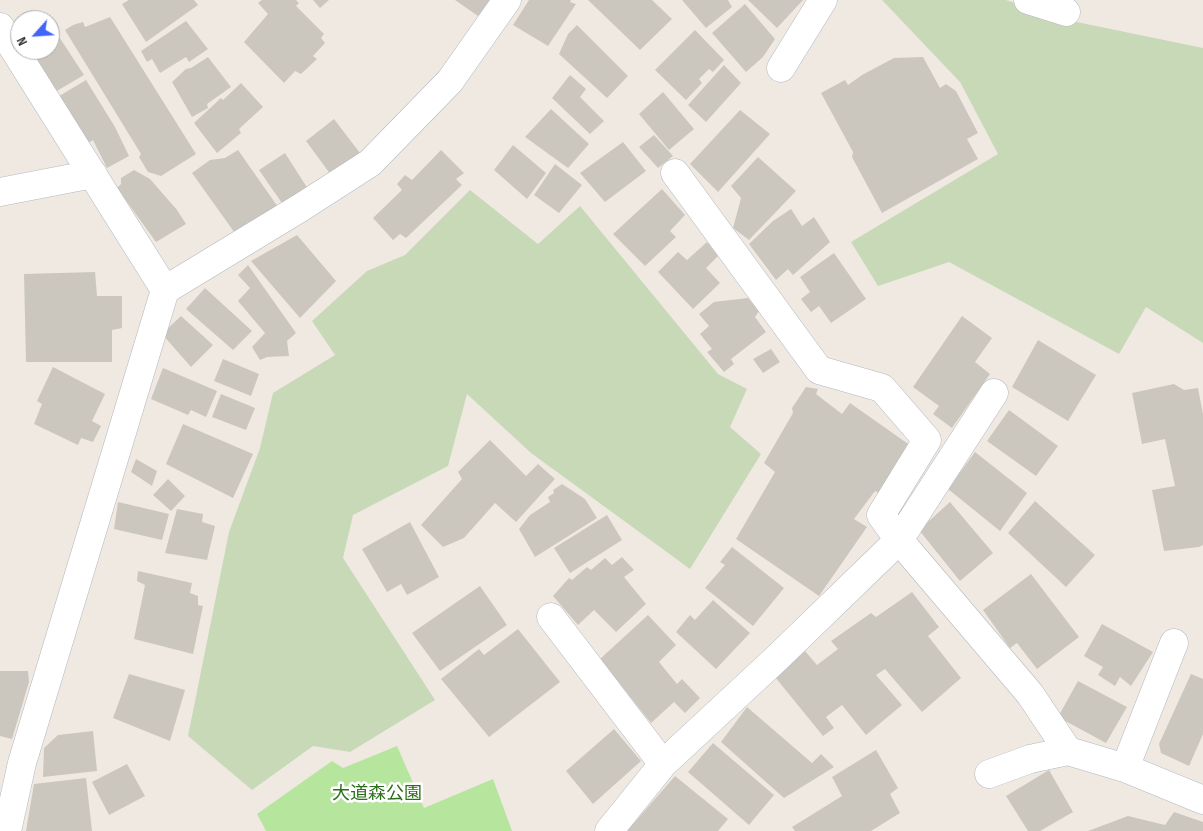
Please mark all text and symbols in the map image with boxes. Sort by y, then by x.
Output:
north arrow [10,10,60,60]
text: N [13,34,31,48]
park label: 大道森公園 [332,783,422,805]

